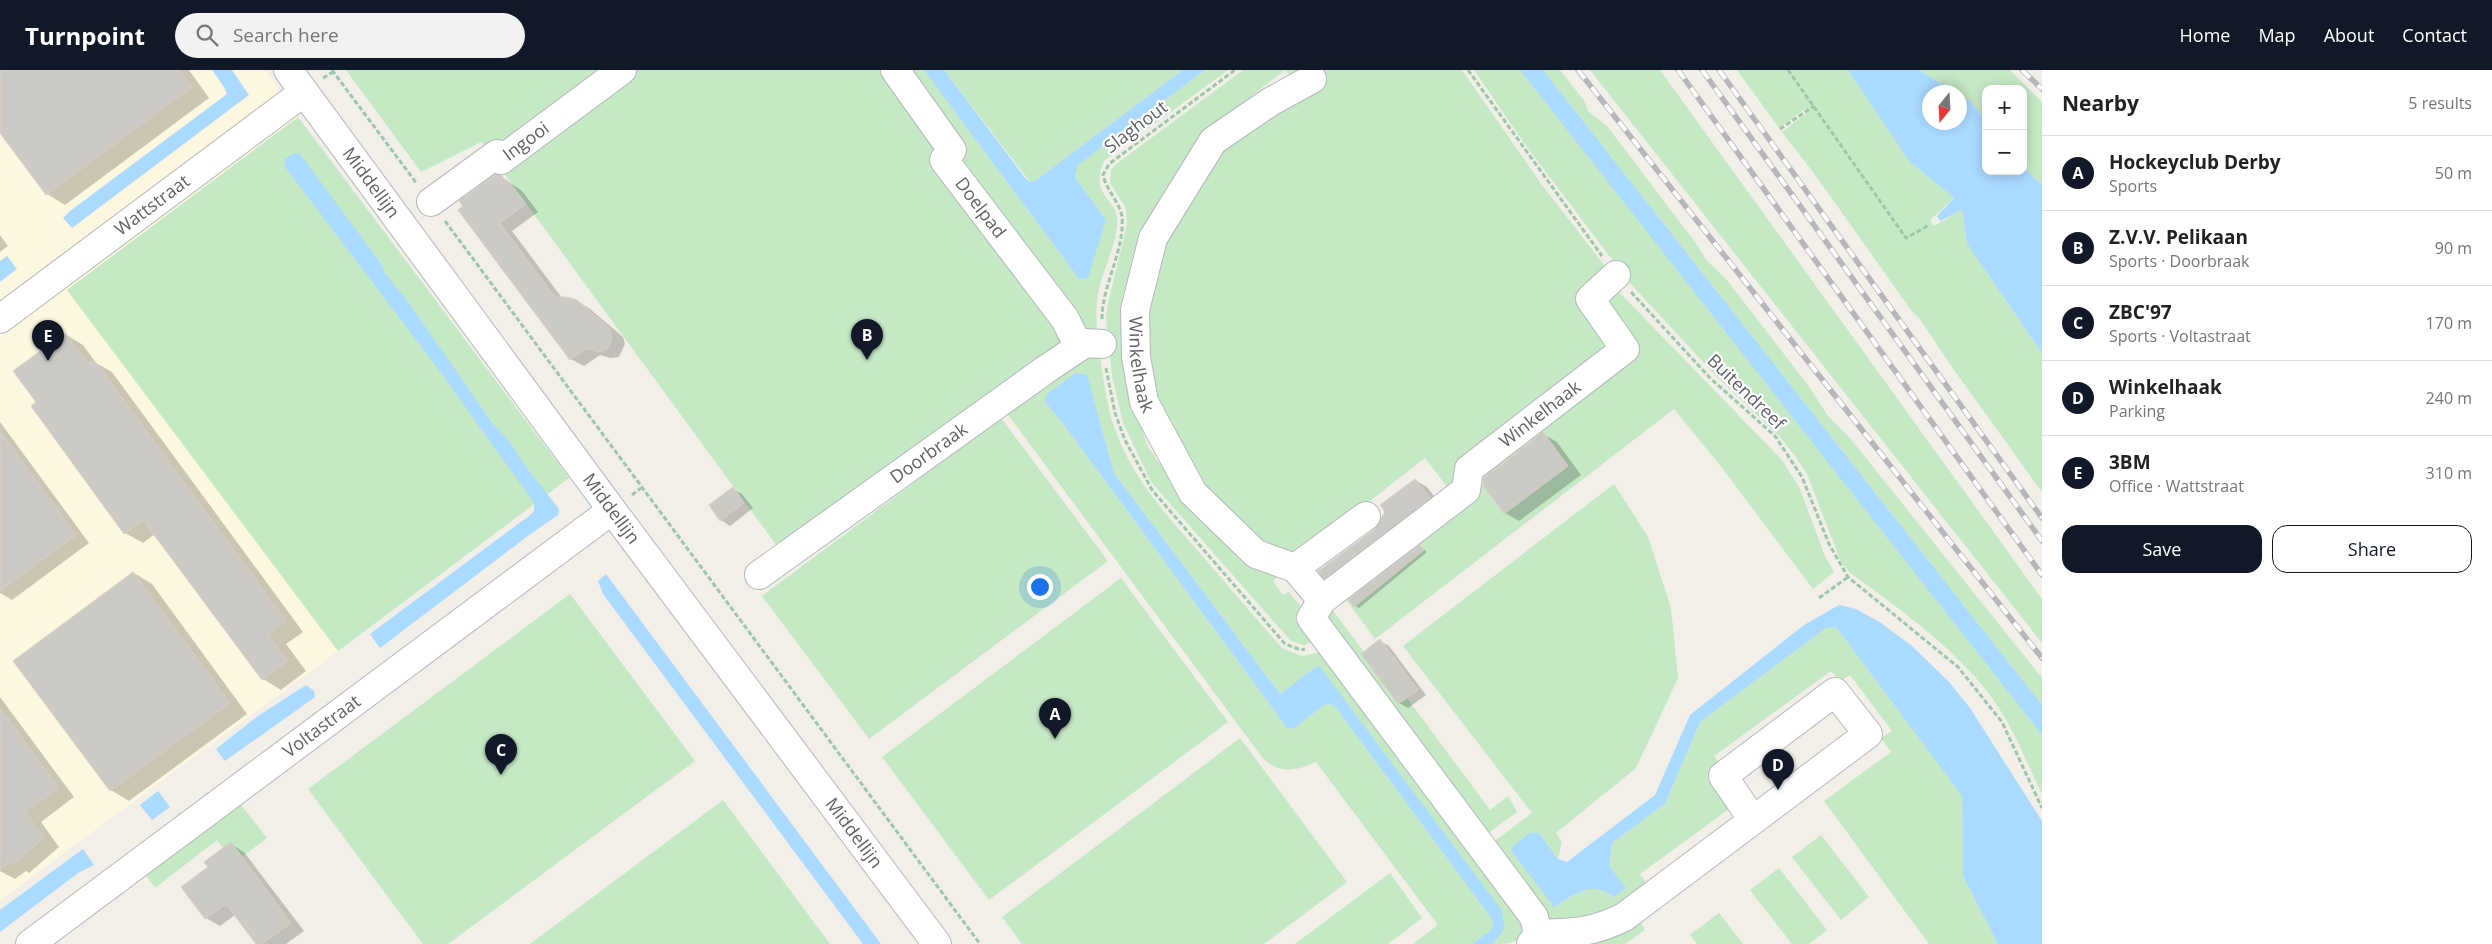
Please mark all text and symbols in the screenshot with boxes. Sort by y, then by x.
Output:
search box [175,13,525,58]
text: Turnpoint [25,19,145,52]
icon: search [193,21,221,49]
text: Search here [233,22,339,48]
text: Home [2180,23,2230,47]
text: Map [2258,23,2296,47]
text: About [2324,23,2374,47]
text: Contact [2402,23,2467,47]
north arrow [1922,85,1967,130]
map controls [1982,85,2027,175]
button: + [1982,85,2027,130]
text: Nearby [2062,89,2139,117]
text: 5 results [2408,92,2472,114]
street label: Slaghout [1099,94,1172,158]
street label: Ingooi [497,115,553,166]
button: − [1982,130,2027,175]
street label: Middellijn [338,142,406,222]
text: Hockeyclub Derby [2109,149,2281,175]
text: A [2072,162,2084,184]
text: 50 m [2435,162,2472,184]
street label: Wattstraat [109,168,194,241]
street label: Doelpad [950,172,1012,242]
text: Sports [2109,175,2157,197]
text: Z.V.V. Pelikaan [2109,224,2248,250]
text: B [2073,237,2083,259]
text: 90 m [2435,237,2472,259]
text: Sports · Doorbraak [2109,250,2249,272]
text: ZBC'97 [2109,299,2172,325]
text: C [2073,312,2083,334]
text: 170 m [2426,312,2472,334]
street label: Winkelhaak [1124,316,1161,417]
pin: B [851,319,883,360]
pin: E [32,320,64,361]
text: Sports · Voltastraat [2109,325,2251,347]
street label: Buitendreef [1703,348,1791,435]
street label: Winkelhaak [1494,374,1586,452]
text: Winkelhaak [2109,374,2222,400]
text: D [2072,387,2084,409]
text: 240 m [2426,387,2472,409]
text: Parking [2109,400,2165,422]
street label: Doorbraak [885,416,972,488]
text: 3BM [2109,449,2151,475]
text: E [2074,462,2082,484]
text: 310 m [2426,462,2472,484]
street label: Middellijn [578,468,646,548]
text: Office · Wattstraat [2109,475,2244,497]
button: Save [2062,525,2262,573]
button: Share [2272,525,2472,573]
your location [1027,574,1053,600]
street label: Voltastraat [277,689,365,763]
pin: A [1039,698,1071,739]
pin: C [485,734,517,775]
pin: D [1762,749,1794,790]
street label: Middellijn [820,792,889,873]

